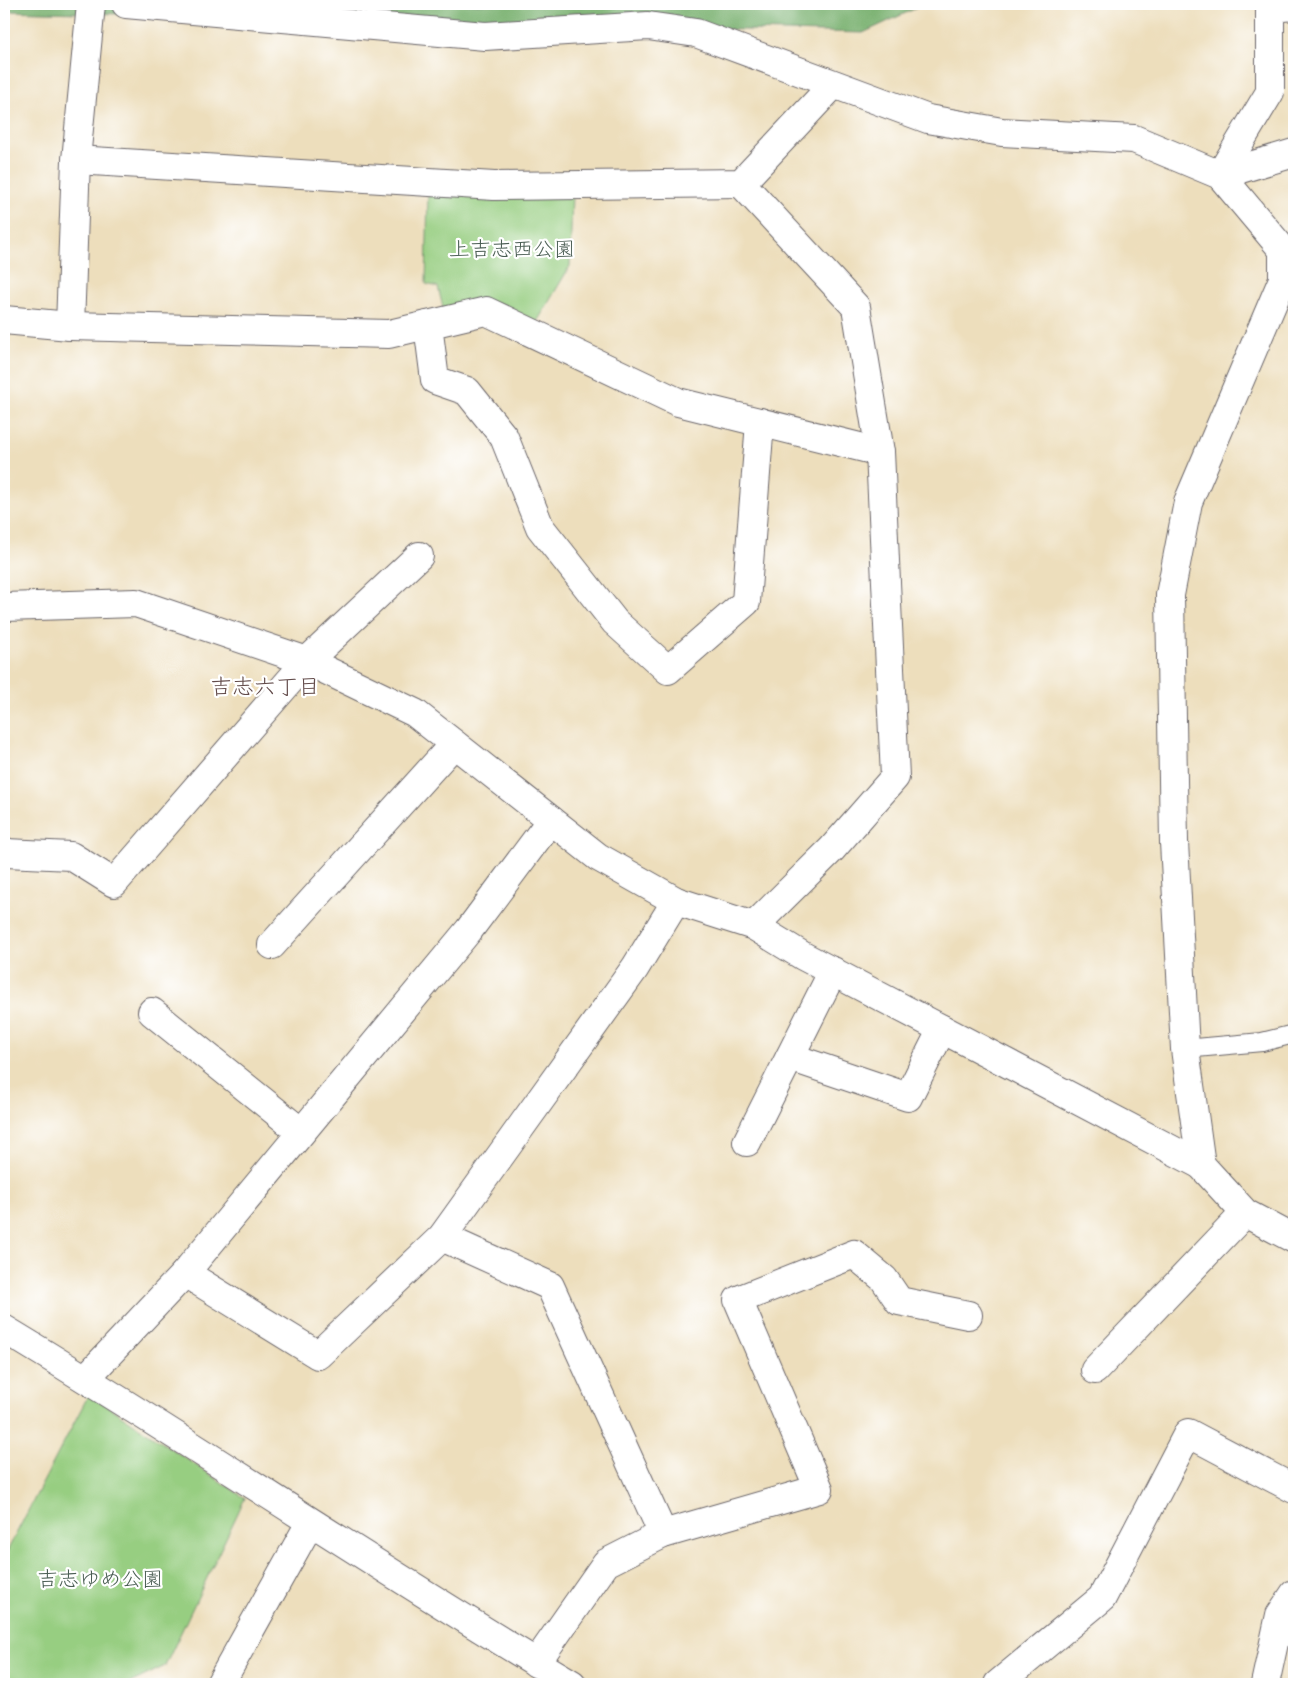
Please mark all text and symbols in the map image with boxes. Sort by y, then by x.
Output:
park label: 上吉志西公園 [449,236,575,262]
district label: 吉志六丁目 [210,673,320,701]
park label: 吉志ゆめ公園 [37,1566,163,1592]

